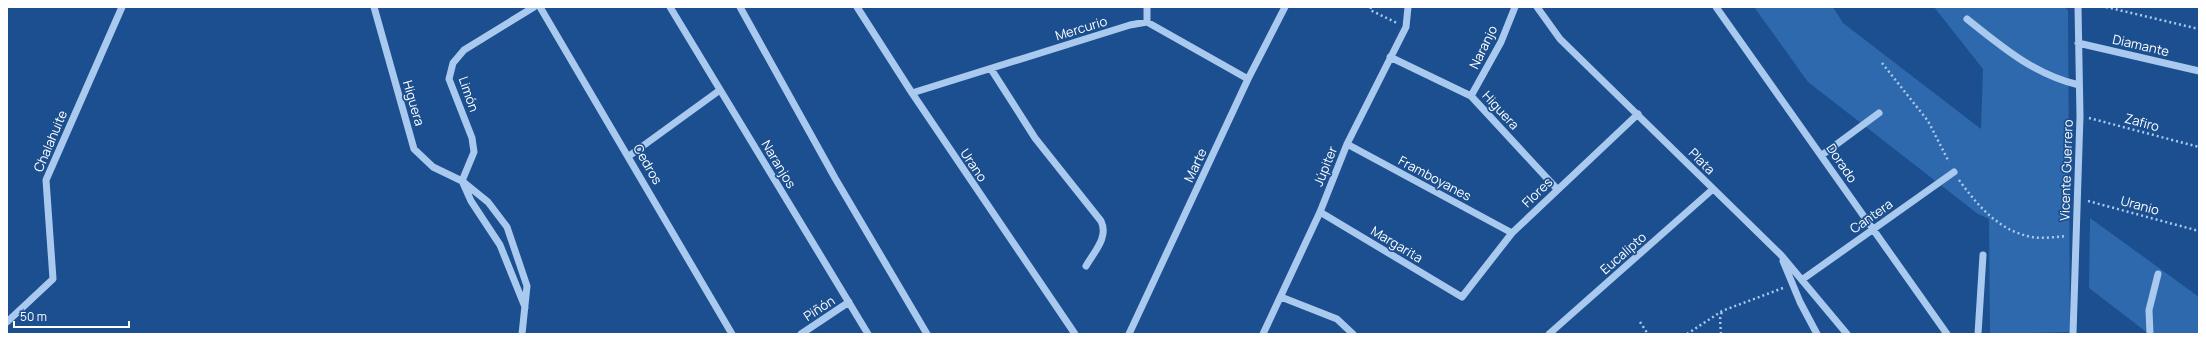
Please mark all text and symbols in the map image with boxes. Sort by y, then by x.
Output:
street label: Mercurio [1053,11,1109,44]
street label: Naranjo [1465,22,1501,72]
street label: Diamante [2111,30,2171,60]
street label: Limón [455,74,483,114]
street label: Higuera [399,78,429,128]
street label: Higuera [1479,87,1523,133]
street label: Chalahuite [29,107,71,175]
street label: Zafiro [2123,109,2162,135]
street label: Vicente Guerrero [2055,119,2077,221]
street label: Naranjos [758,137,801,192]
street label: Dorado [1822,140,1862,186]
street label: Cedros [629,141,667,188]
street label: Júpiter [1309,143,1341,189]
street label: Plata [1685,144,1719,178]
street label: Urano [956,145,992,185]
street label: Marte [1179,145,1211,185]
street label: Framboyanes [1395,151,1475,205]
street label: Flores [1518,173,1556,211]
street label: Uranio [2119,191,2162,219]
street label: Cantera [1846,195,1896,237]
street label: Margarita [1368,221,1426,267]
street label: Eucalipto [1596,228,1650,278]
street label: Piñón [800,291,838,325]
scale bar [14,303,129,329]
text: 50 m [20,308,47,325]

